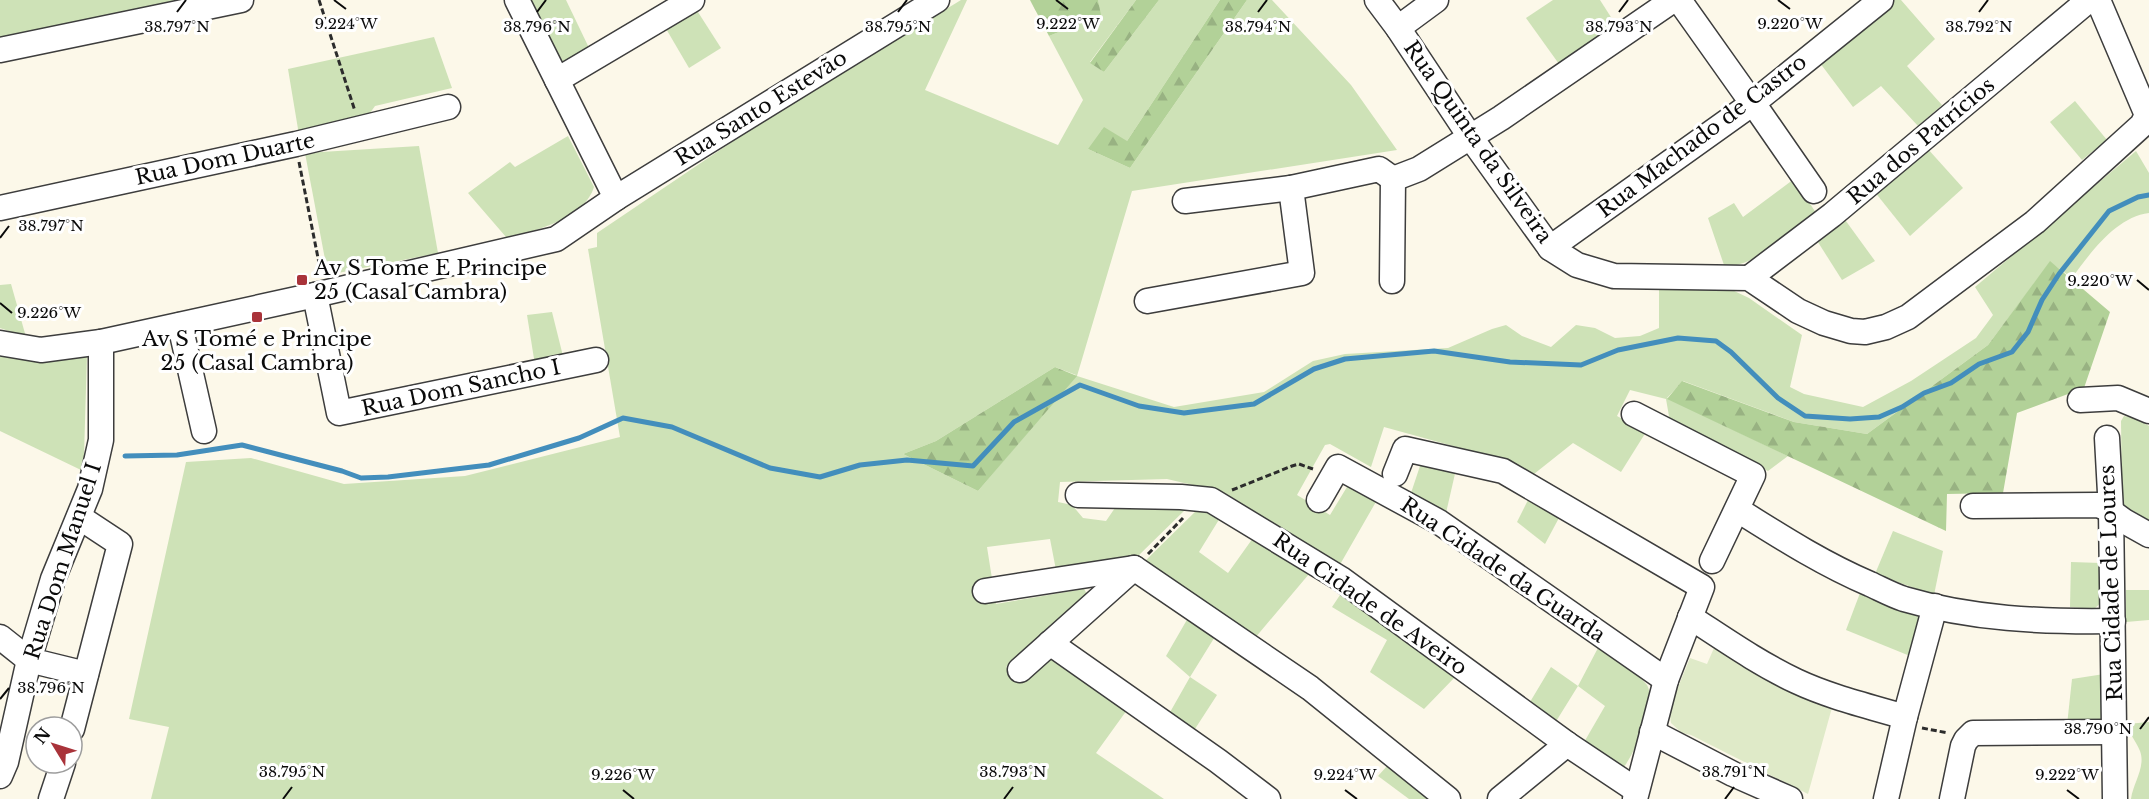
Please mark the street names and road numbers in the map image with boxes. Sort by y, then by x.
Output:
street label: Rua Quinta da Silveira [1398,36,1558,249]
street label: Rua Santo Estevão [670,45,852,171]
street label: Rua Machado de Castro [1592,49,1812,223]
street label: Rua dos Patrícios [1842,72,2000,210]
street label: Rua Dom Duarte [133,127,317,191]
street label: Rua Dom Sancho I [359,354,563,422]
street label: Rua Dom Manuel I [19,459,107,663]
street label: Rua Cidade de Loures [2094,464,2128,702]
street label: Rua Cidade da Guarda [1396,492,1611,648]
street label: Rua Cidade de Aveiro [1268,527,1472,681]

